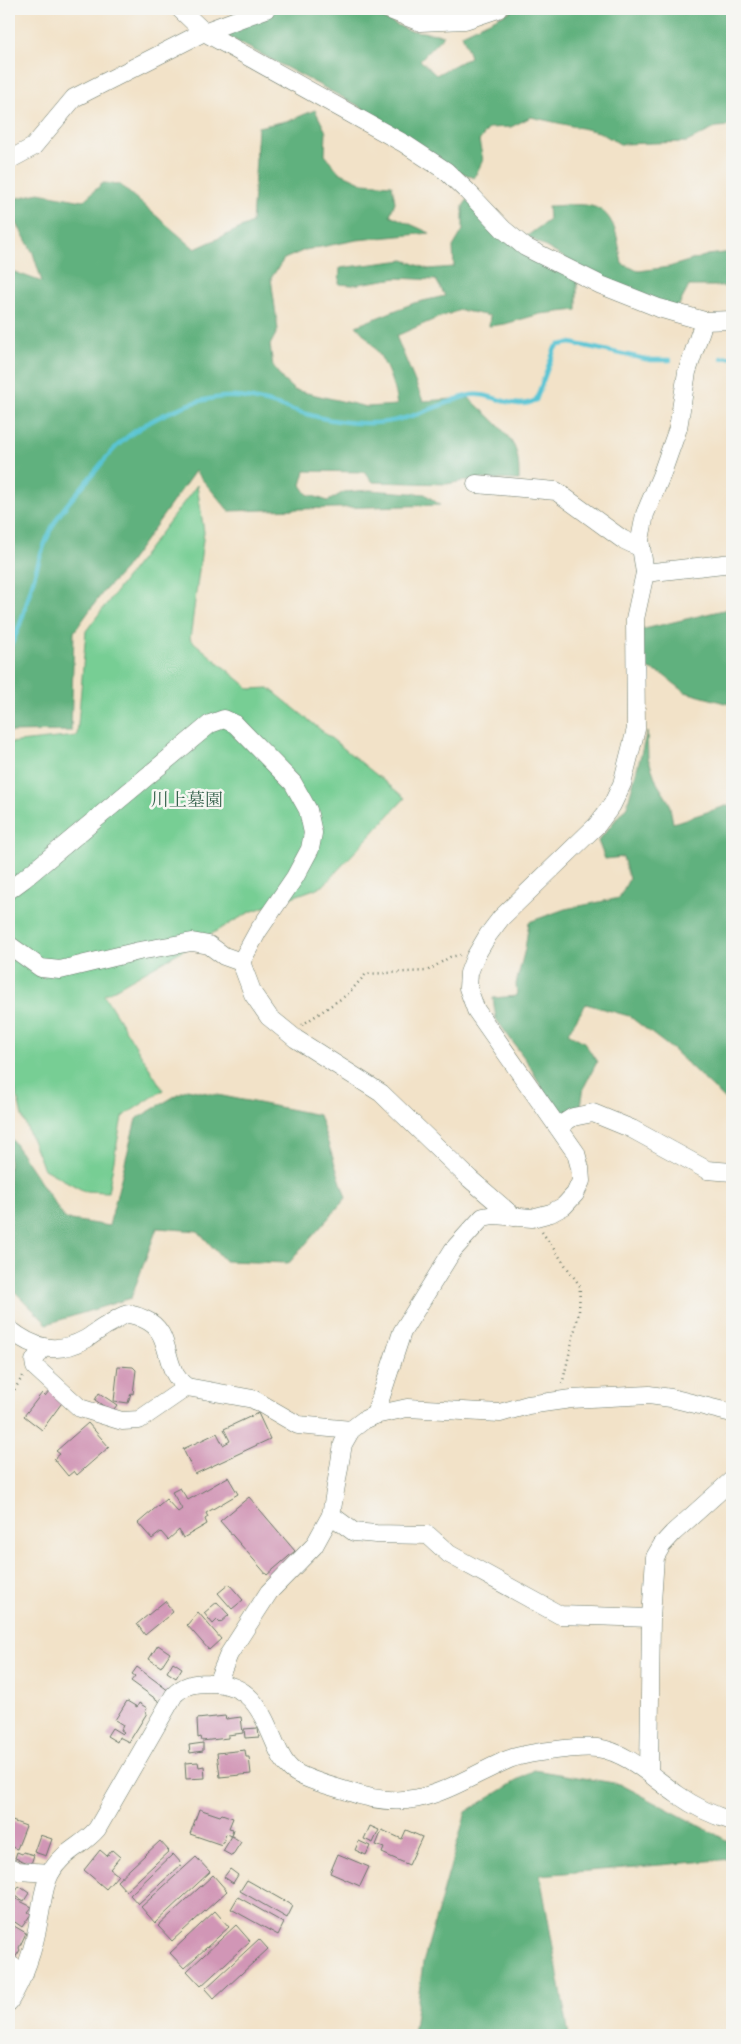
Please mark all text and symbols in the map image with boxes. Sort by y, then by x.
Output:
park label: 川上墓園 [151,790,223,810]

